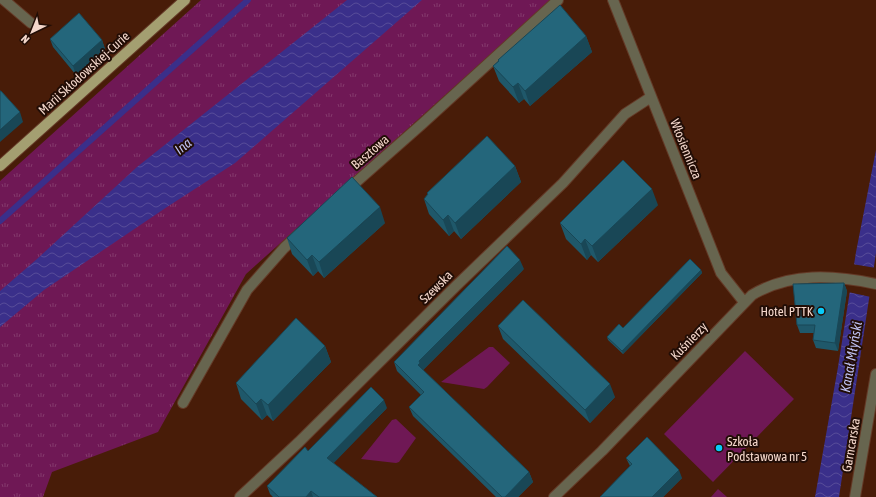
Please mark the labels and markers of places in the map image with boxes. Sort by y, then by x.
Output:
place label: Hotel PTTK [760,304,814,319]
marker: Hotel PTTK [816,306,826,316]
place label: Szkoła Podstawowa nr 5 [727,434,807,464]
marker: Szkoła Podstawowa nr 5 [714,443,724,453]

